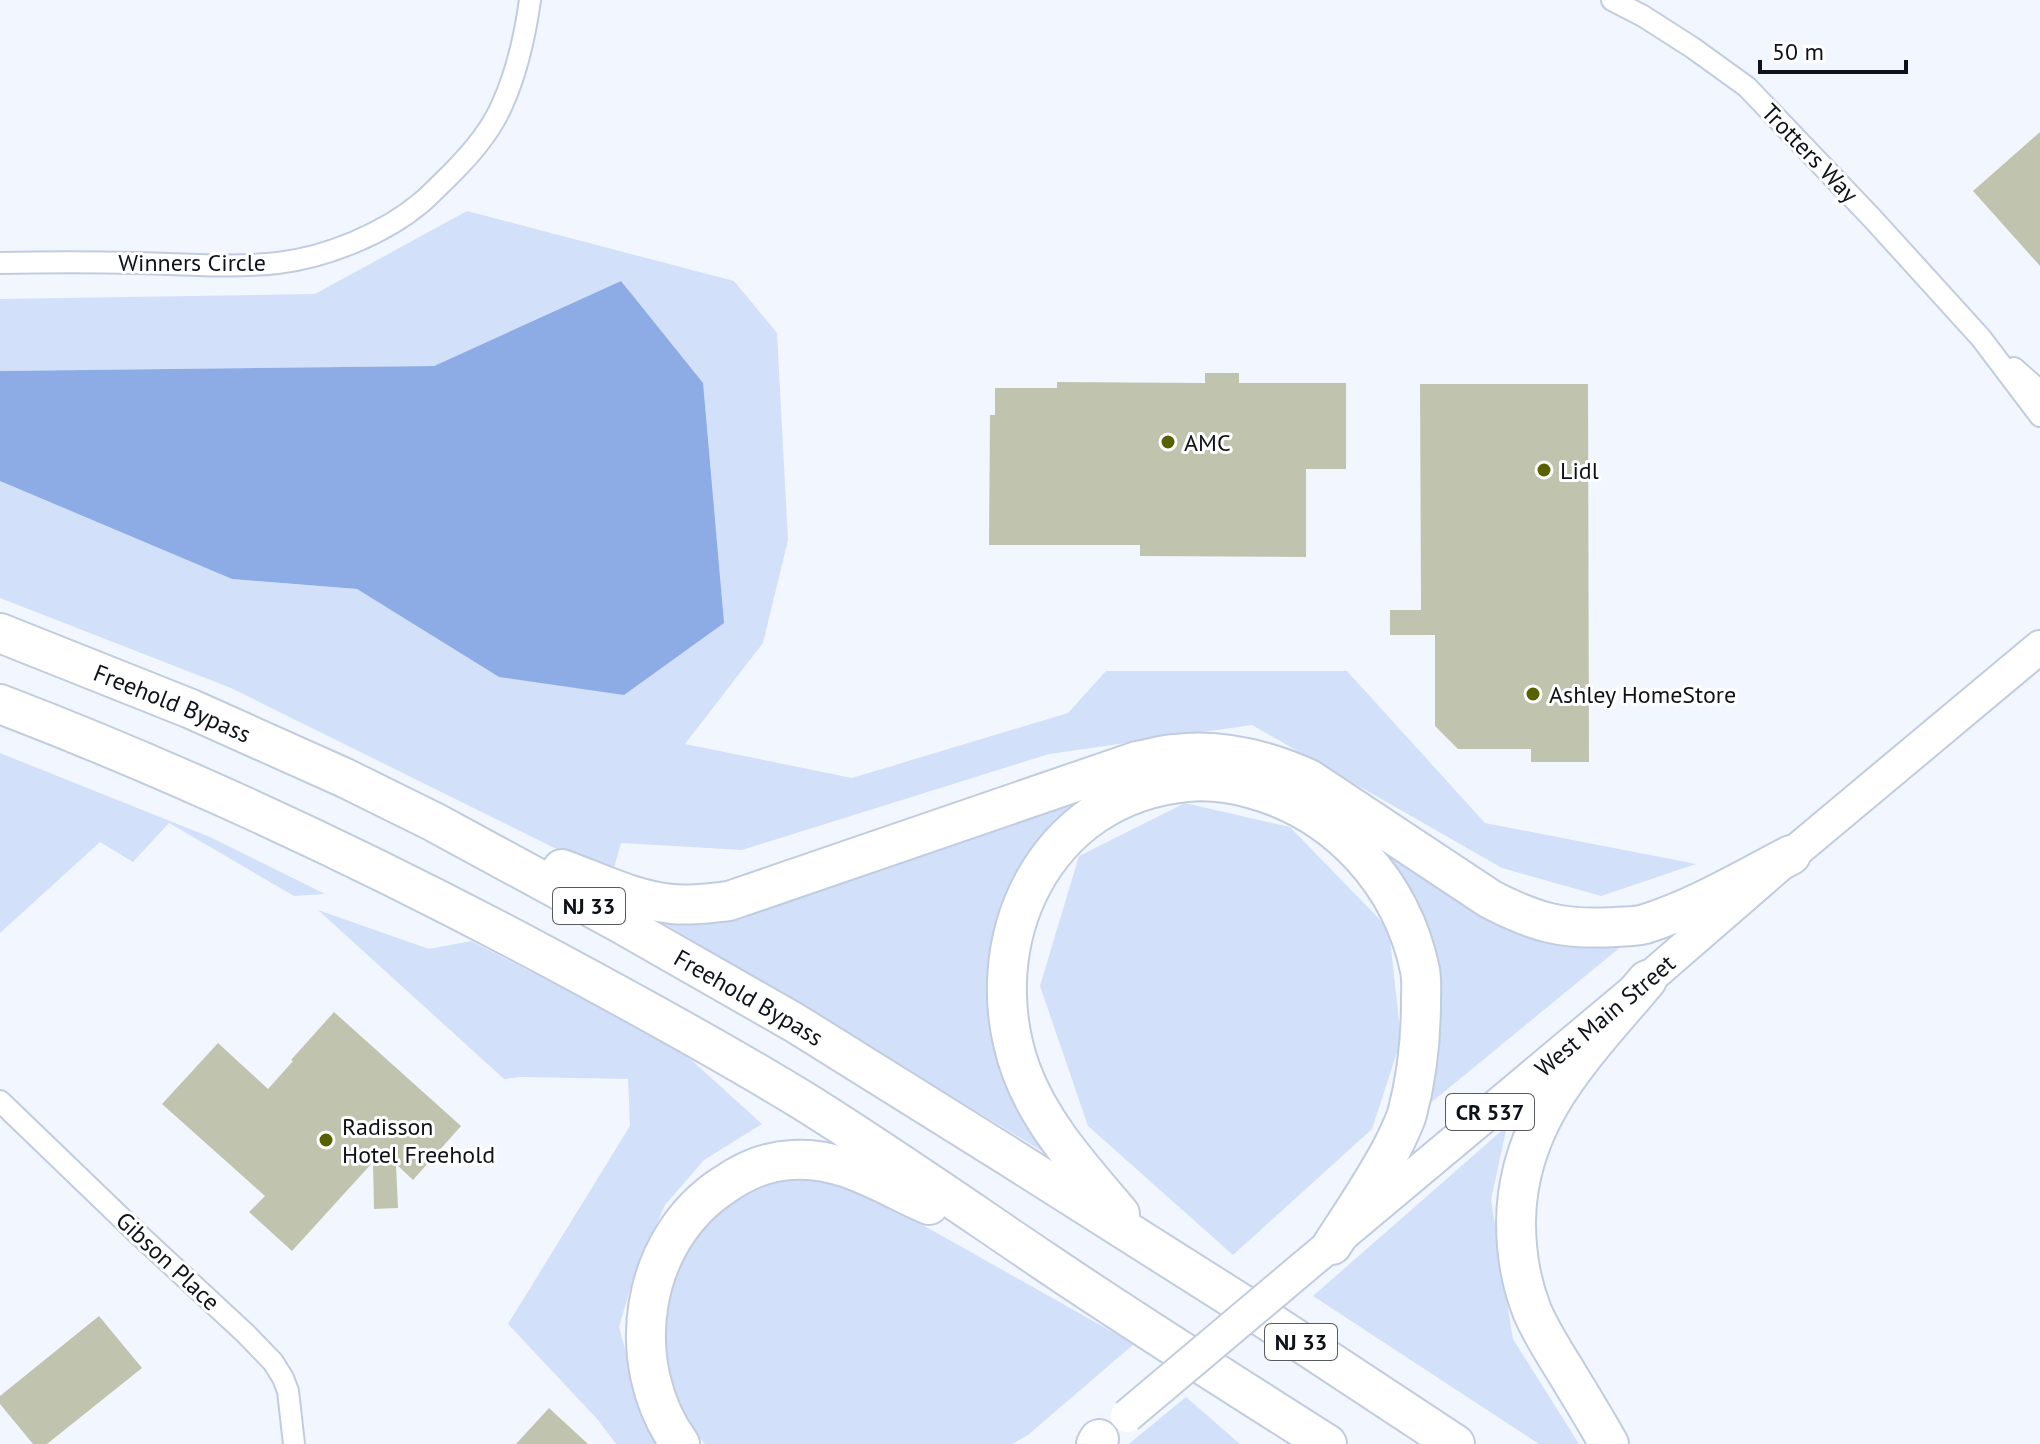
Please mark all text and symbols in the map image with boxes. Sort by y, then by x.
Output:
scale bar [1760,24,1906,74]
text: 50 m [1772,36,1824,67]
street label: Trotters Way [1755,97,1865,209]
street label: Winners Circle [118,247,266,278]
place label: AMC [1184,427,1231,458]
marker: AMC [1159,433,1177,451]
place label: Lidl [1560,455,1599,486]
marker: Lidl [1535,461,1553,479]
street label: Freehold Bypass [89,656,256,749]
place label: Ashley HomeStore [1549,679,1736,710]
marker: Ashley HomeStore [1524,685,1542,703]
road number: NJ 33 [553,888,625,924]
street label: Freehold Bypass [669,942,829,1053]
street label: West Main Street [1528,947,1681,1083]
road number: CR 537 [1446,1094,1534,1130]
place label: Radisson Hotel Freehold [342,1111,495,1170]
marker: Radisson Hotel Freehold [317,1131,335,1149]
street label: Gibson Place [109,1205,227,1317]
road number: NJ 33 [1265,1324,1337,1360]

